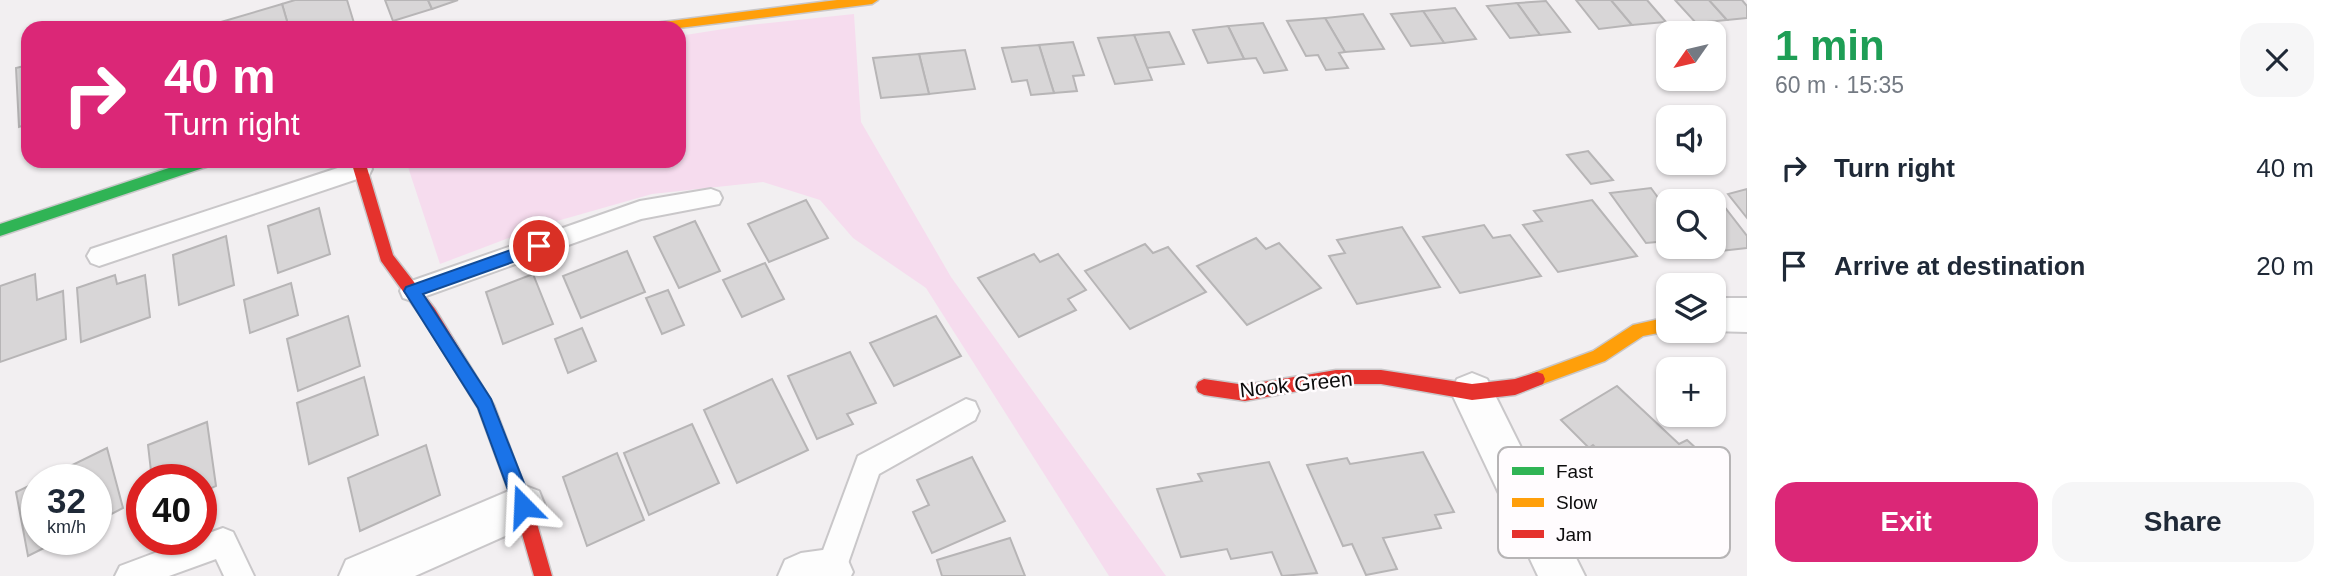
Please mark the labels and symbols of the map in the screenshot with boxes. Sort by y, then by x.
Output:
north arrow [1656,21,1726,91]
pin [509,216,569,276]
street label: Nook Green [1238,367,1354,401]
legend [1498,447,1730,558]
text: Fast [1556,461,1594,482]
speed limit sign: 40 [126,464,217,555]
position arrow [486,469,560,543]
text: Slow [1556,492,1597,513]
text: Jam [1556,524,1592,545]

